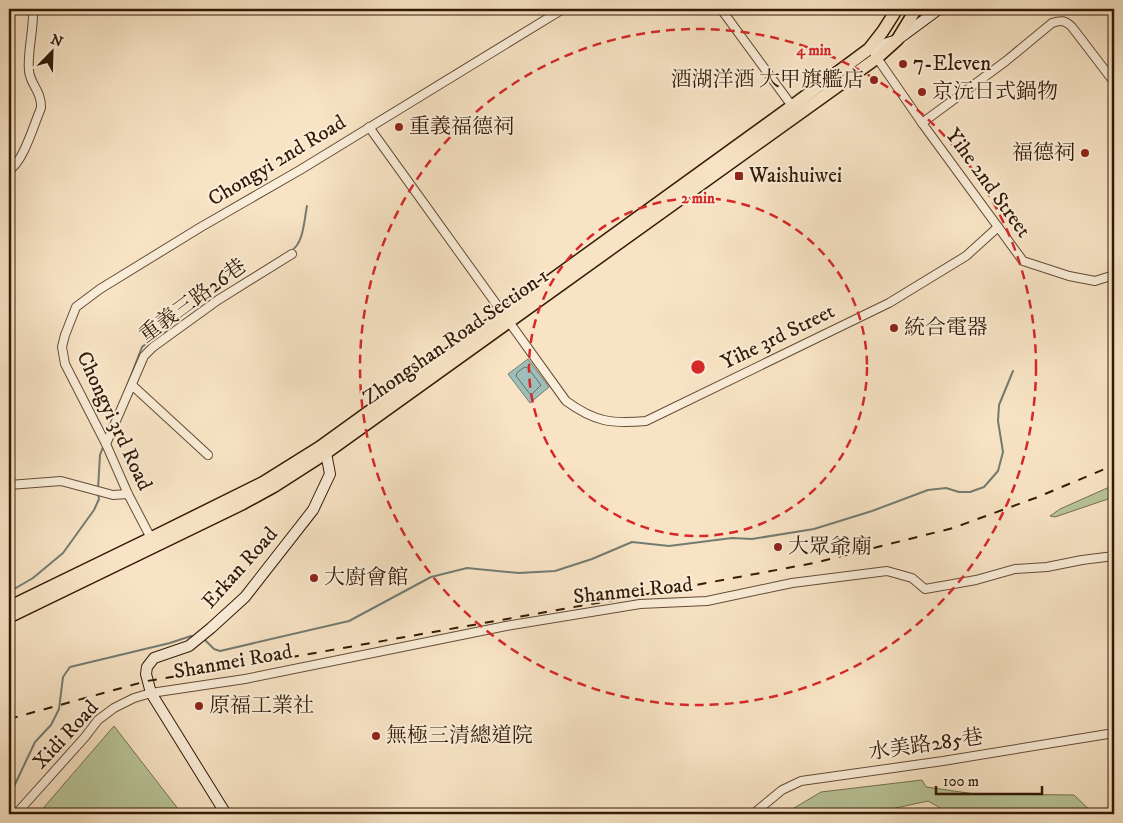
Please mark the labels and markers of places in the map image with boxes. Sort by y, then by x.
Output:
place label: 7-Eleven [913,51,991,77]
marker: 7-Eleven [897,58,909,70]
place label: 酒湖洋酒 大甲旗艦店 [670,67,864,93]
marker: 酒湖洋酒 大甲旗艦店 [868,74,880,86]
place label: 京沅日式鍋物 [932,79,1058,105]
marker: 京沅日式鍋物 [916,86,928,98]
place label: 重義福德祠 [409,114,514,140]
marker: 重義福德祠 [393,121,405,133]
place label: 福德祠 [1012,140,1075,166]
marker: 福德祠 [1079,147,1091,159]
place label: Waishuiwei [748,163,842,189]
marker: Waishuiwei [733,170,745,182]
place label: 統合電器 [904,315,988,341]
marker: 統合電器 [888,322,900,334]
centre of rings [689,358,707,376]
place label: 大眾爺廟 [788,534,872,560]
marker: 大眾爺廟 [772,541,784,553]
place label: 大廚會館 [324,565,408,591]
marker: 大廚會館 [308,572,320,584]
place label: 原福工業社 [209,693,314,719]
marker: 原福工業社 [193,700,205,712]
place label: 無極三清總道院 [386,723,533,749]
marker: 無極三清總道院 [370,730,382,742]

